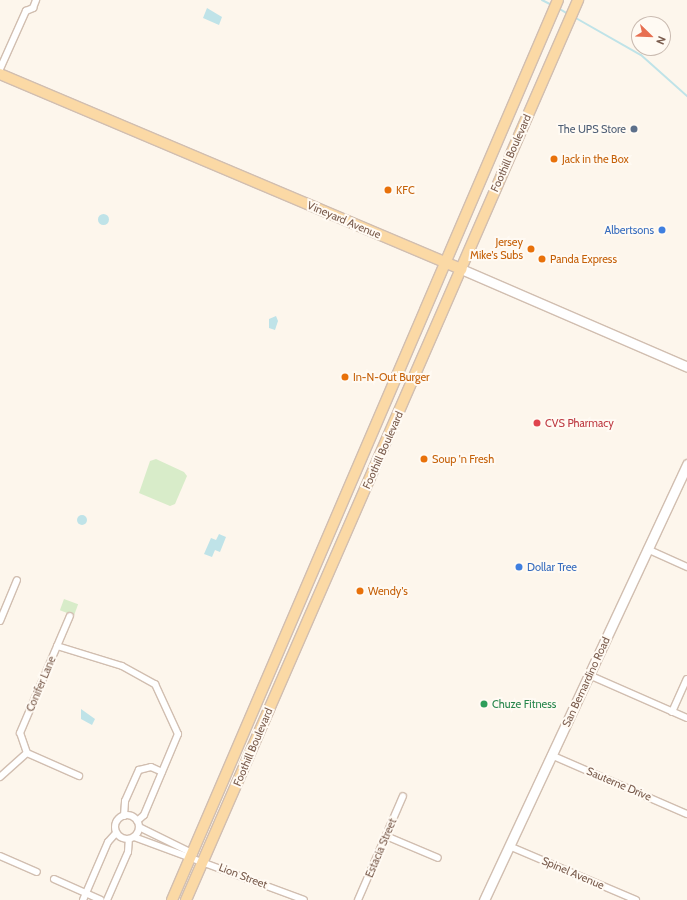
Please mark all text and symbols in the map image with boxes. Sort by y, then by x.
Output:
north arrow [631,16,671,56]
text: N [653,34,669,47]
street label: Foothill Boulevard [488,112,534,194]
place label: The UPS Store [558,122,626,136]
marker: The UPS Store [629,124,639,134]
place label: Jack in the Box [562,152,629,166]
marker: Jack in the Box [549,154,559,164]
place label: KFC [396,183,415,197]
marker: KFC [383,185,393,195]
street label: Vineyard Avenue [305,199,383,241]
place label: Albertsons [604,223,654,237]
marker: Albertsons [657,225,667,235]
place label: Jersey Mike's Subs [470,236,523,262]
marker: Jersey Mike's Subs [526,244,536,254]
place label: Panda Express [550,252,617,266]
marker: Panda Express [537,254,547,264]
place label: In-N-Out Burger [353,370,430,384]
marker: In-N-Out Burger [340,372,350,382]
street label: Foothill Boulevard [360,409,406,491]
place label: CVS Pharmacy [545,416,614,430]
marker: CVS Pharmacy [532,418,542,428]
place label: Soup 'n Fresh [432,452,494,466]
marker: Soup 'n Fresh [419,454,429,464]
place label: Dollar Tree [527,560,577,574]
marker: Dollar Tree [514,562,524,572]
place label: Wendy's [368,584,408,598]
marker: Wendy's [355,586,365,596]
street label: San Bernardino Road [559,635,613,729]
street label: Conifer Lane [23,654,59,714]
place label: Chuze Fitness [492,697,556,711]
marker: Chuze Fitness [479,699,489,709]
street label: Foothill Boulevard [231,706,275,788]
street label: Sauterne Drive [585,764,653,804]
street label: Estacia Street [363,816,399,880]
street label: Spinel Avenue [540,854,606,892]
street label: Lion Street [217,861,269,891]

